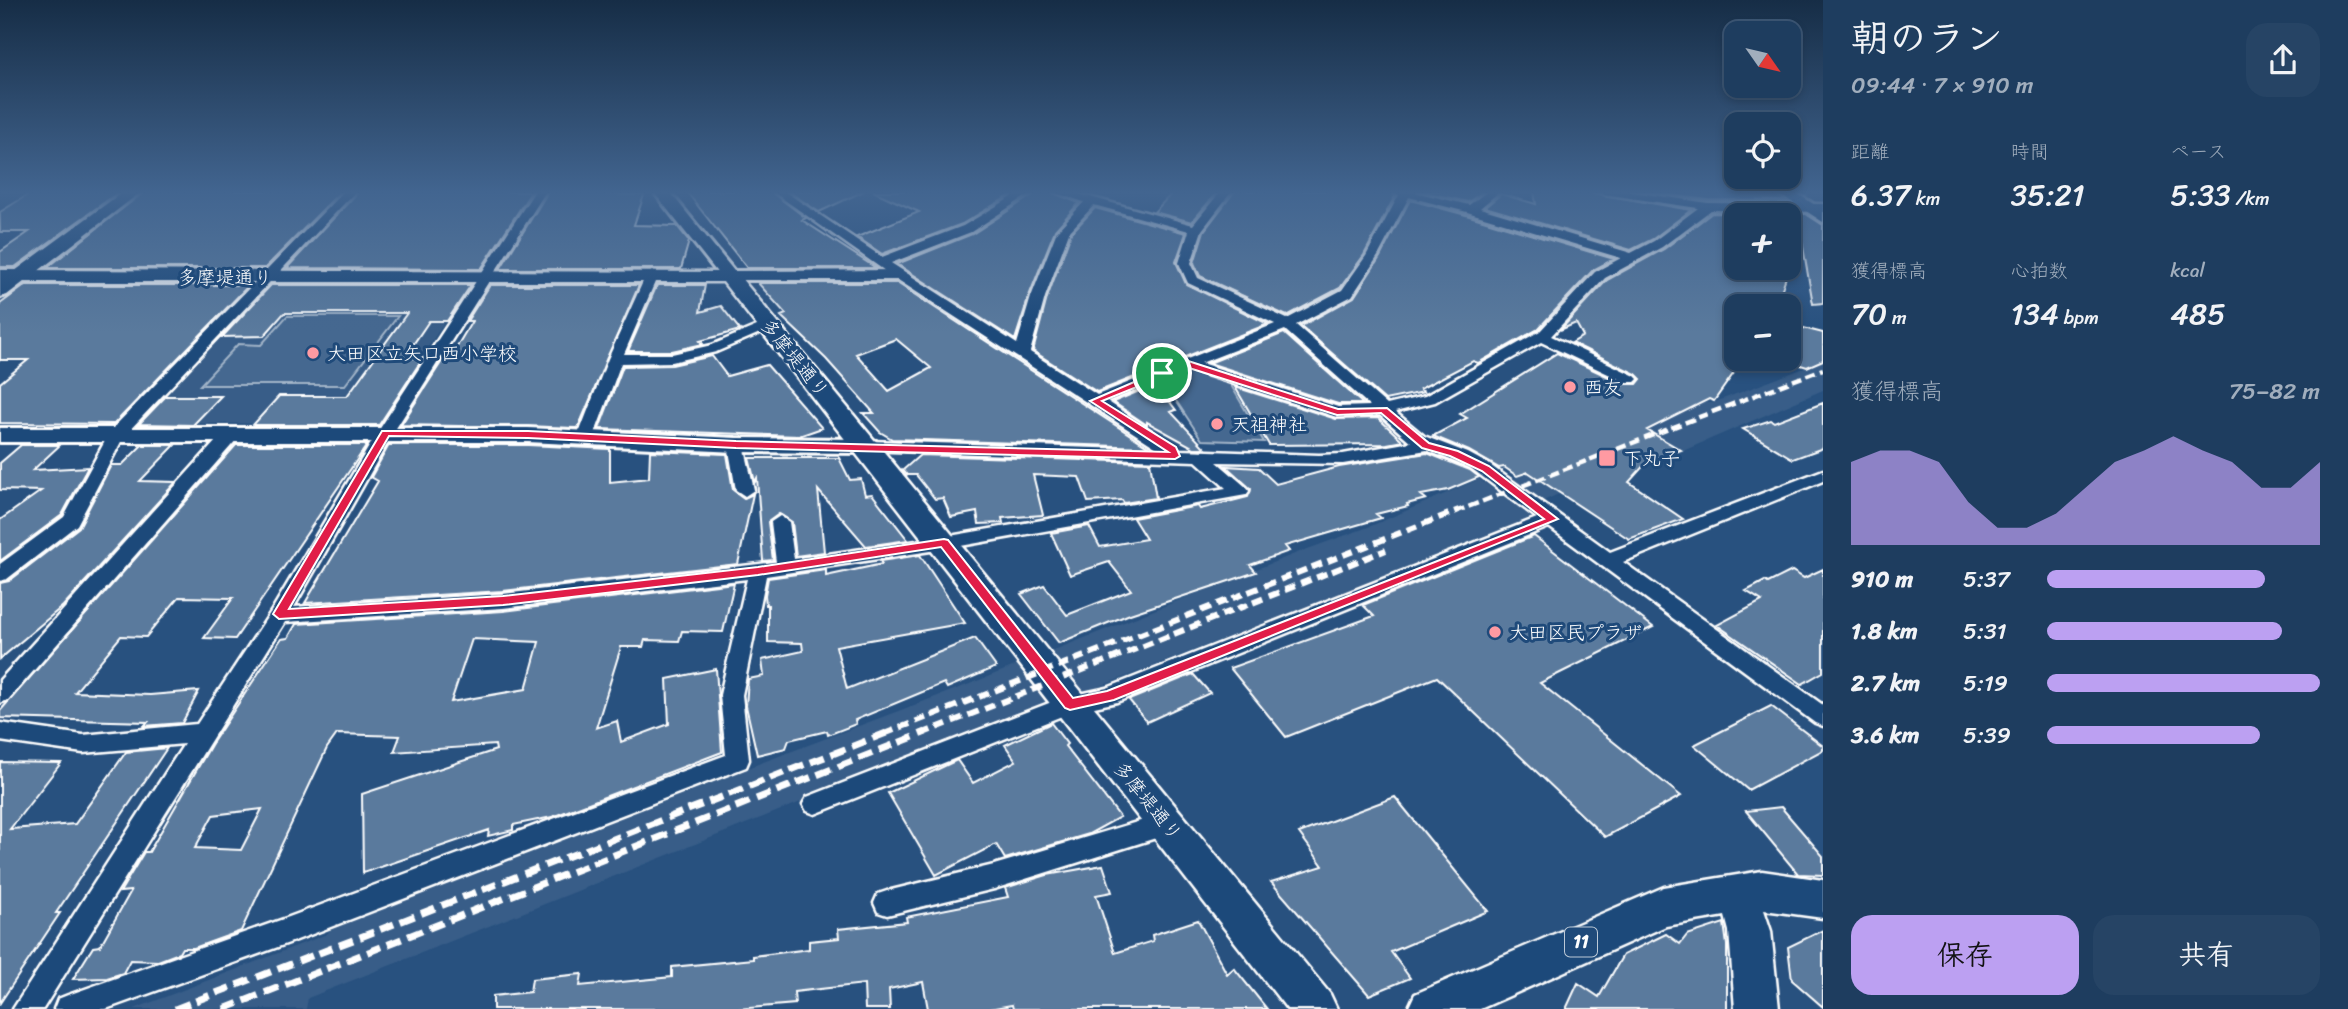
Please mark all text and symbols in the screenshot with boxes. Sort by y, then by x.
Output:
text: 朝のラン [1851,5,2003,72]
north arrow [1724,21,1801,98]
map controls [1724,21,1801,371]
button: share [2246,23,2320,97]
text: 09:44 · 7 × 910 m [1851,65,2034,106]
button: locate [1724,112,1801,189]
text: 距離 [1851,135,1889,168]
text: 時間 [2011,135,2049,168]
text: ペース [2170,135,2226,168]
text: 6.37 [1851,168,1911,222]
text: 35:21 [2011,168,2085,222]
text: 5:33 [2170,168,2231,222]
text: km [1911,182,1940,215]
text: /km [2231,182,2270,215]
button: + [1724,203,1801,280]
text: 獲得標高 [1851,254,1927,287]
text: 心拍数 [2011,254,2068,287]
text: kcal [2170,254,2205,287]
street label: 多摩堤通り [177,261,273,294]
text: 70 [1851,287,1887,341]
text: 134 [2011,287,2059,341]
text: 485 [2170,287,2226,341]
button: − [1724,294,1801,371]
text: m [1887,301,1907,334]
text: bpm [2059,301,2099,334]
street label: 多摩堤通り [752,311,838,405]
place label: 大田区立矢口西小学校 [327,337,517,370]
pin [1132,343,1192,403]
marker: 大田区立矢口西小学校 [305,345,321,361]
icon: arrive [1143,354,1181,392]
place label: 西友 [1584,371,1622,404]
text: 獲得標高 [1851,371,1943,412]
text: 75–82 m [2229,371,2320,412]
marker: 西友 [1562,379,1578,395]
place label: 天祖神社 [1231,408,1307,441]
marker: 天祖神社 [1209,416,1225,432]
place label: 下丸子 [1623,442,1680,475]
marker: 下丸子 [1597,448,1617,468]
text: 910 m [1851,559,1913,600]
text: 5:37 [1963,559,2010,600]
text: 1.8 km [1851,611,1918,652]
text: 5:31 [1963,611,2007,652]
place label: 大田区民プラザ [1509,616,1642,649]
marker: 大田区民プラザ [1487,624,1503,640]
text: 2.7 km [1851,663,1920,704]
text: 5:19 [1963,663,2008,704]
text: 3.6 km [1851,715,1920,756]
text: 5:39 [1963,715,2011,756]
street label: 多摩堤通り [1105,754,1191,848]
button: 保存 [1851,915,2079,995]
button: 共有 [2093,915,2320,995]
road number: 11 [1565,928,1597,957]

